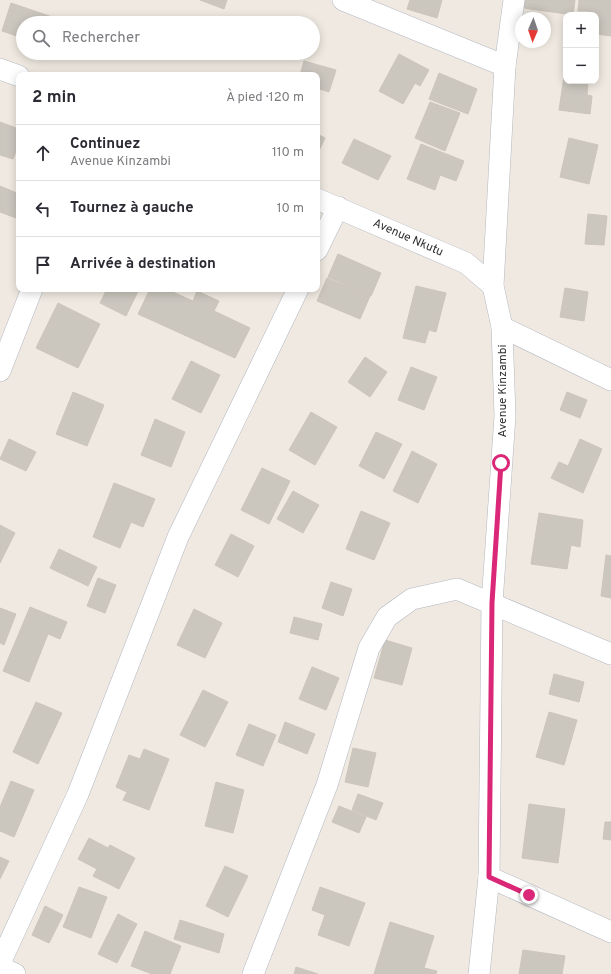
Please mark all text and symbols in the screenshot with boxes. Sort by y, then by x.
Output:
north arrow [515,12,551,48]
map controls [563,12,599,84]
button: + [563,12,599,48]
search box [16,16,320,60]
icon: search [30,27,52,49]
text: Rechercher [62,29,140,48]
button: − [563,48,599,84]
text: 2 min [32,87,76,109]
text: À pied · 120 m [226,90,304,106]
text: Continuez [70,135,140,154]
icon: ahead [32,142,54,164]
text: 110 m [272,145,304,161]
text: Avenue Kinzambi [70,154,171,170]
icon: left [32,198,54,220]
text: Tournez à gauche [70,199,194,218]
text: 10 m [277,201,304,217]
street label: Avenue Nkutu [370,215,446,261]
icon: arrive [32,254,54,276]
text: Arrivée à destination [70,255,216,274]
street label: Avenue Kinzambi [495,344,511,438]
route start [492,454,510,472]
route end [520,886,538,904]

